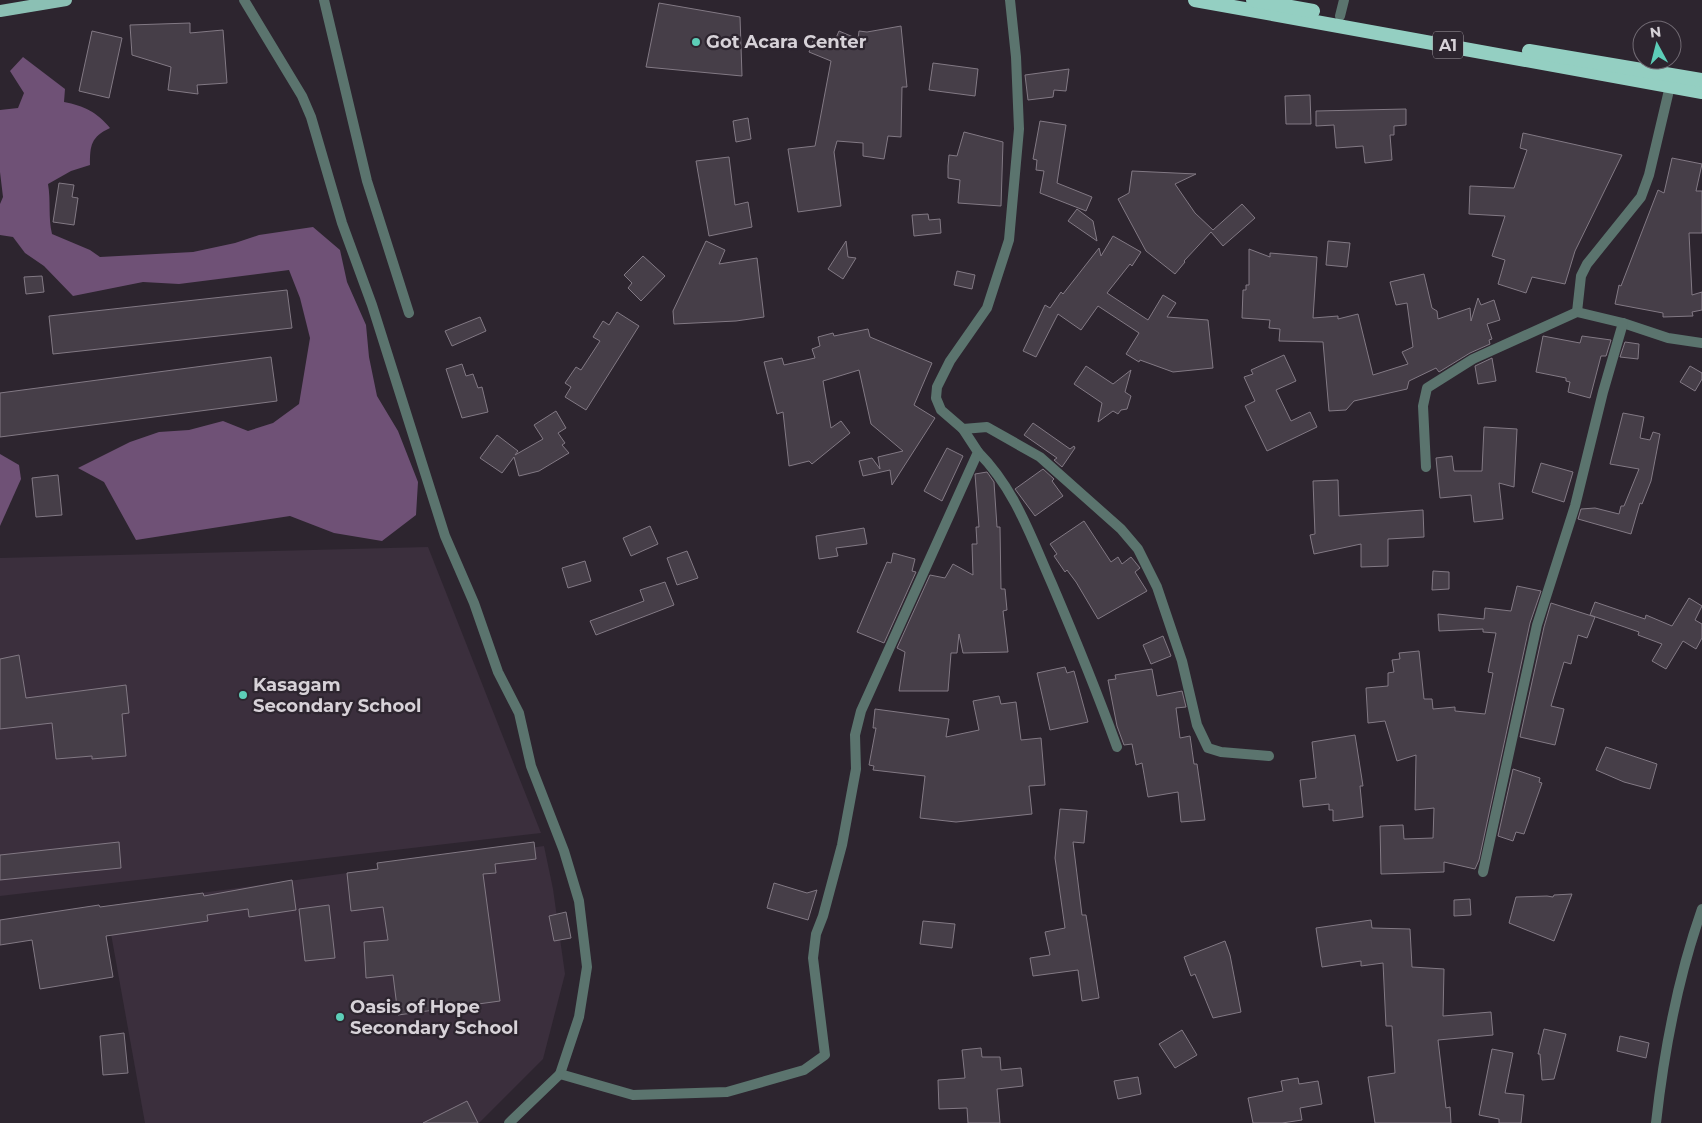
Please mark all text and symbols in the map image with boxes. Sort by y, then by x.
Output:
north arrow [1632,20,1682,70]
text: N [1649,22,1662,42]
place label: Got Acara Center [706,31,867,53]
road number: A1 [1433,32,1463,58]
marker: Got Acara Center [690,36,702,48]
place label: Kasagam Secondary School [253,674,421,717]
marker: Kasagam Secondary School [237,689,249,701]
place label: Oasis of Hope Secondary School [350,996,518,1039]
marker: Oasis of Hope Secondary School [334,1011,346,1023]

